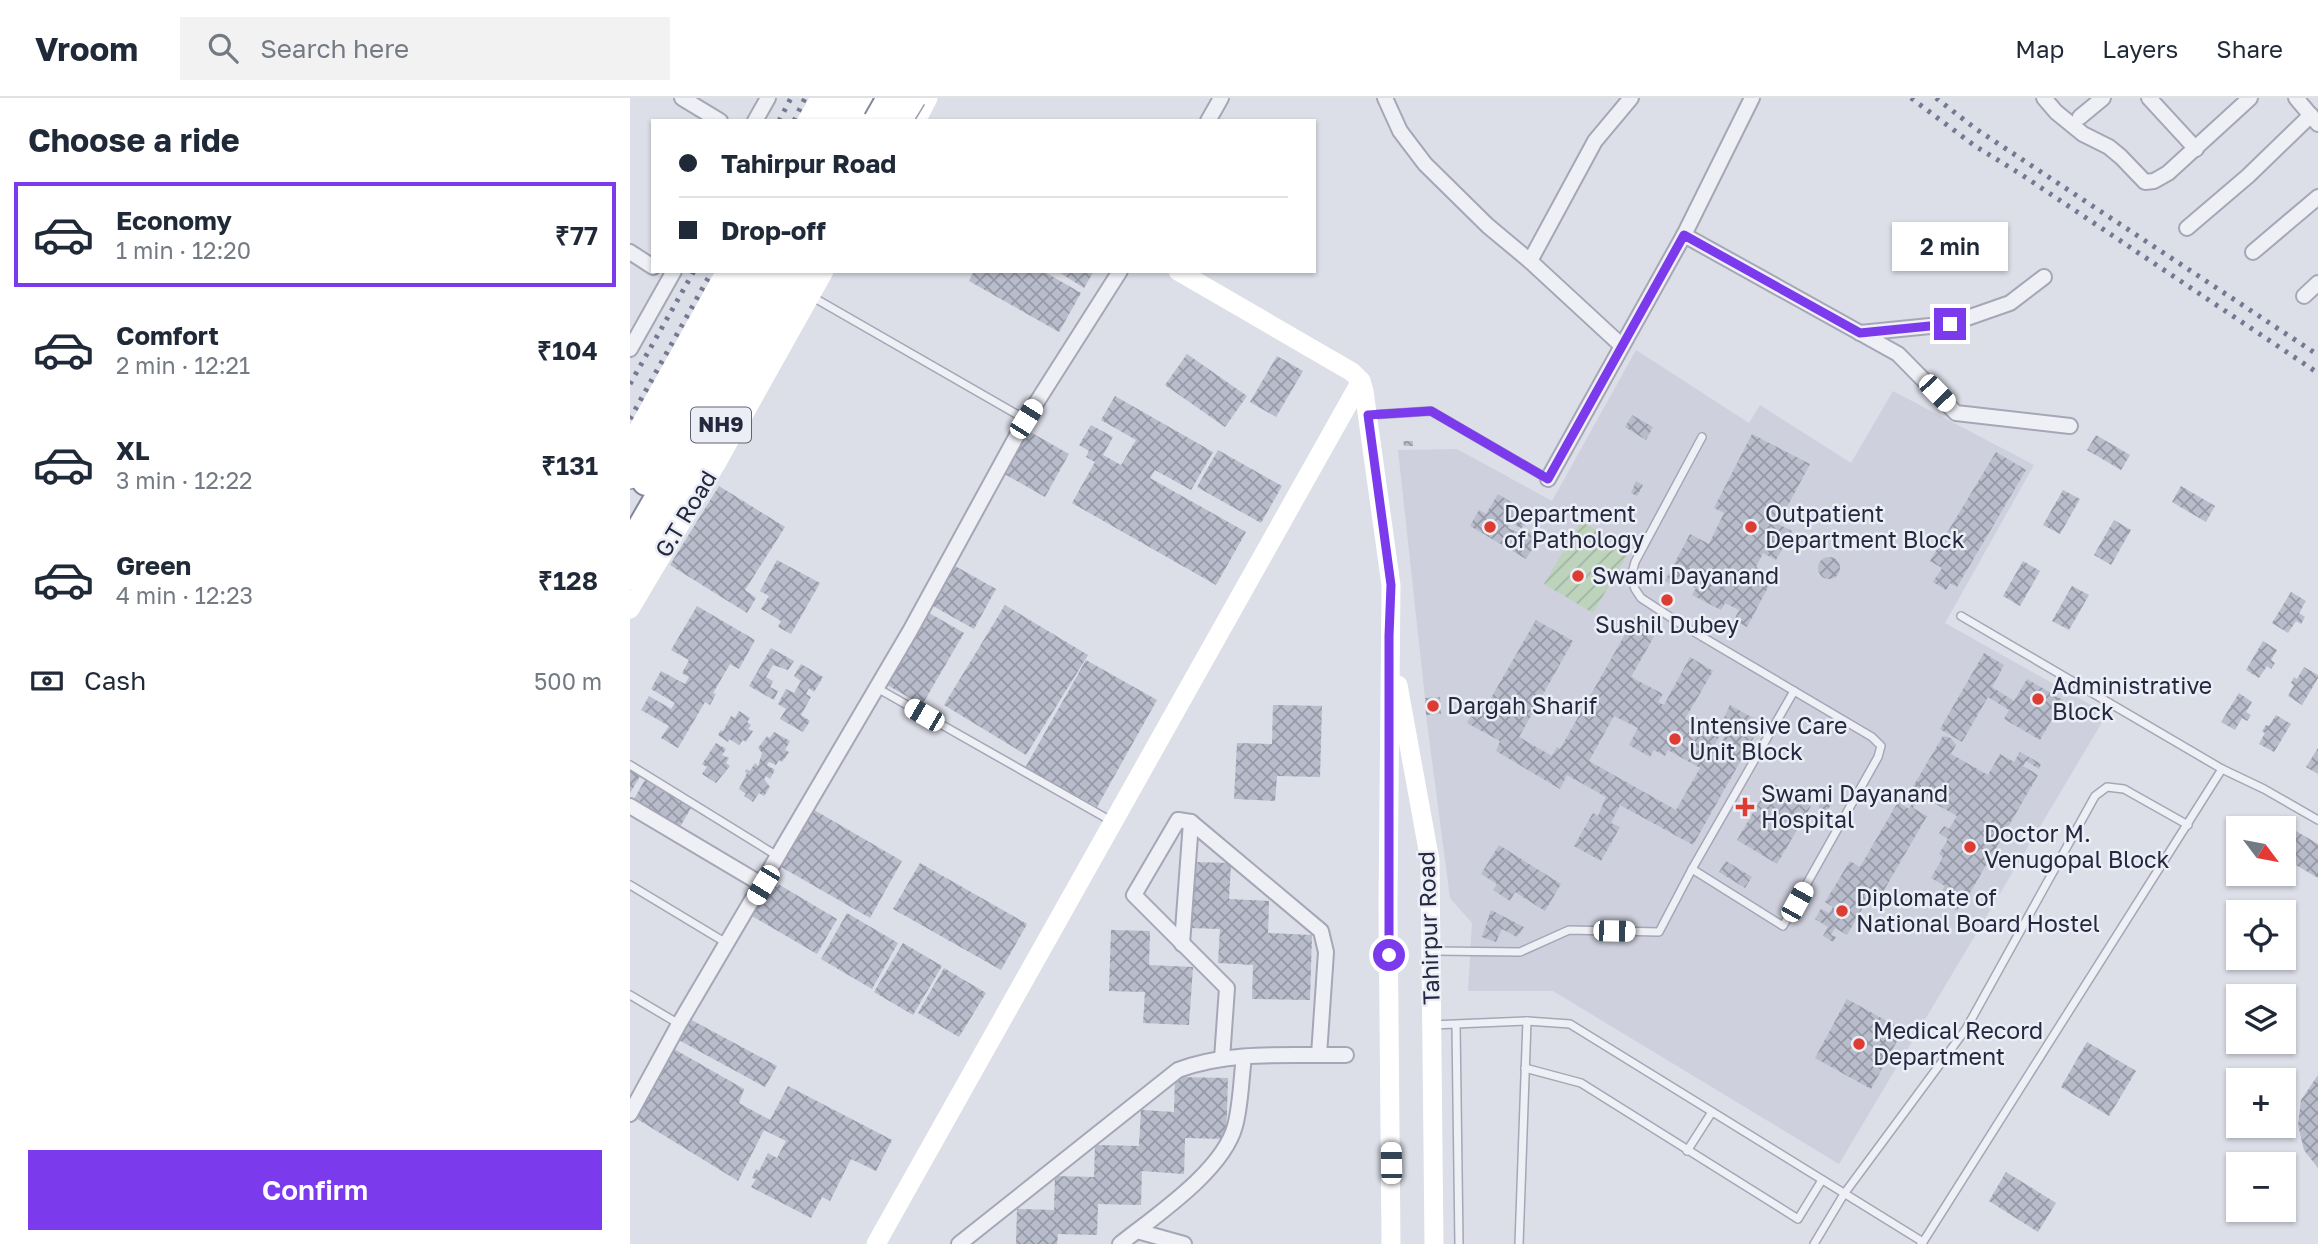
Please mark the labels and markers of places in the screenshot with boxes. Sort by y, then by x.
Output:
place label: Department of Pathology [1504,499,1645,553]
place label: Outpatient Department Block [1765,499,1965,553]
marker: Department of Pathology [1482,519,1498,535]
marker: Outpatient Department Block [1743,519,1759,535]
place label: Swami Dayanand [1592,561,1779,589]
marker: Swami Dayanand [1570,568,1586,584]
marker: Sushil Dubey [1659,592,1675,608]
place label: Sushil Dubey [1595,610,1739,638]
place label: Administrative Block [2052,671,2212,725]
place label: Dargah Sharif [1447,691,1597,719]
marker: Administrative Block [2030,691,2046,707]
marker: Dargah Sharif [1425,698,1441,714]
place label: Intensive Care Unit Block [1689,711,1847,765]
marker: Intensive Care Unit Block [1667,731,1683,747]
place label: Swami Dayanand Hospital [1761,779,1948,833]
marker: Swami Dayanand Hospital [1735,797,1755,817]
place label: Doctor M. Venugopal Block [1984,819,2170,873]
marker: Doctor M. Venugopal Block [1962,839,1978,855]
place label: Diplomate of National Board Hostel [1856,883,2100,937]
marker: Diplomate of National Board Hostel [1834,903,1850,919]
place label: Medical Record Department [1873,1016,2043,1070]
marker: Medical Record Department [1851,1036,1867,1052]

